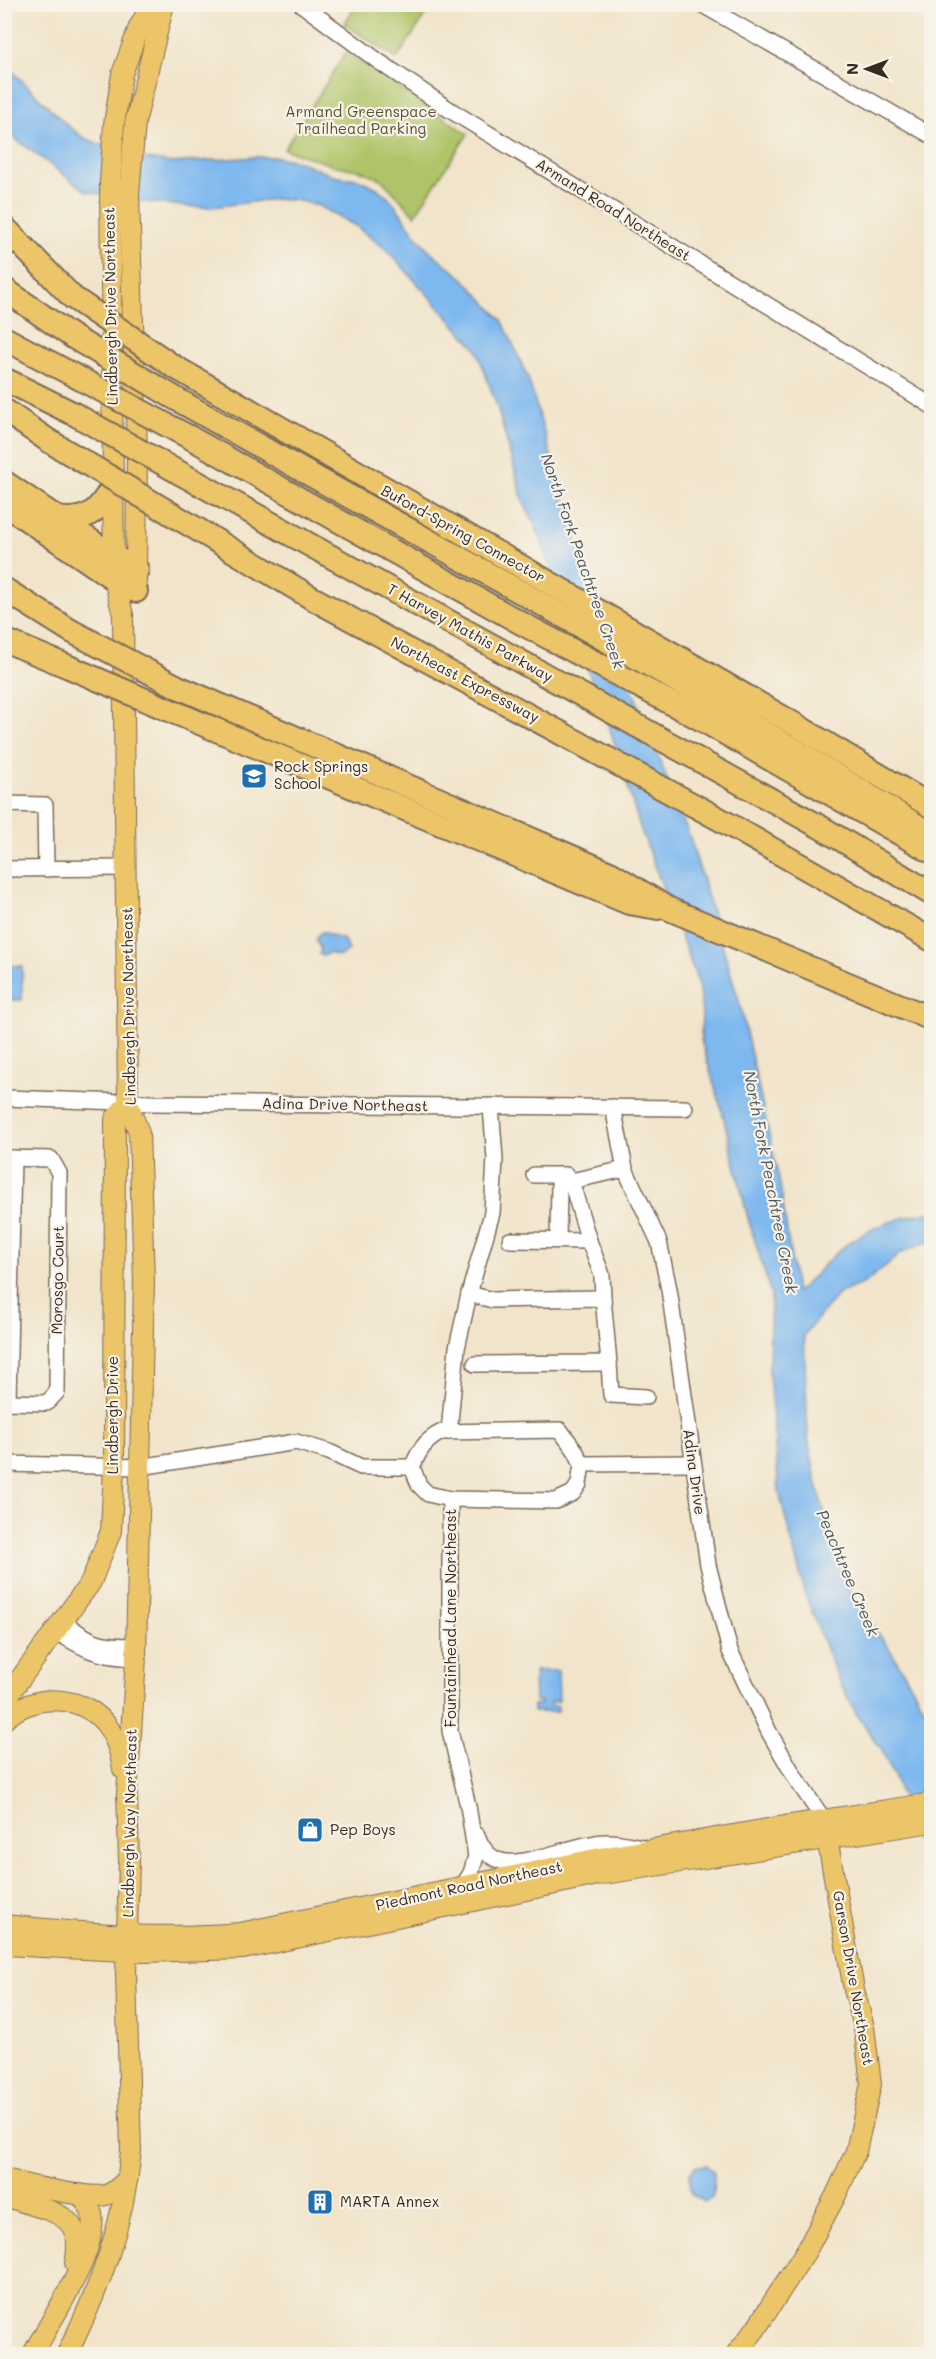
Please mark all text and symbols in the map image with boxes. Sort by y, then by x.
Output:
north arrow [837,39,897,99]
text: N [841,63,862,75]
park label: Armand Greenspace Trailhead Parking [285,101,437,138]
street label: Armand Road Northeast [532,153,695,265]
street label: Lindbergh Drive Northeast [98,207,122,405]
water label: North Fork Peachtree Creek [537,450,630,672]
street label: Buford-Spring Connector [378,480,549,587]
street label: T Harvey Mathis Parkway [384,578,557,686]
street label: Northeast Expressway [388,631,543,727]
place label: Rock Springs School [274,756,368,793]
school or university icon: Rock Springs School [239,761,269,791]
street label: Lindbergh Drive Northeast [116,907,140,1105]
water label: North Fork Peachtree Creek [740,1069,803,1296]
street label: Adina Drive Northeast [262,1093,428,1115]
street label: Morosgo Court [46,1225,68,1335]
street label: Lindbergh Drive [102,1356,122,1474]
street label: Adina Drive [679,1428,711,1516]
water label: Peachtree Creek [812,1506,885,1640]
street label: Fountainhead Lane Northeast [440,1509,460,1727]
street label: Lindbergh Way Northeast [117,1728,141,1918]
shop icon: Pep Boys [295,1815,325,1845]
place label: Pep Boys [330,1819,396,1839]
street label: Piedmont Road Northeast [374,1855,564,1915]
street label: Garson Drive Northeast [829,1889,879,2067]
building icon: MARTA Annex [305,2187,335,2217]
place label: MARTA Annex [340,2191,440,2211]

